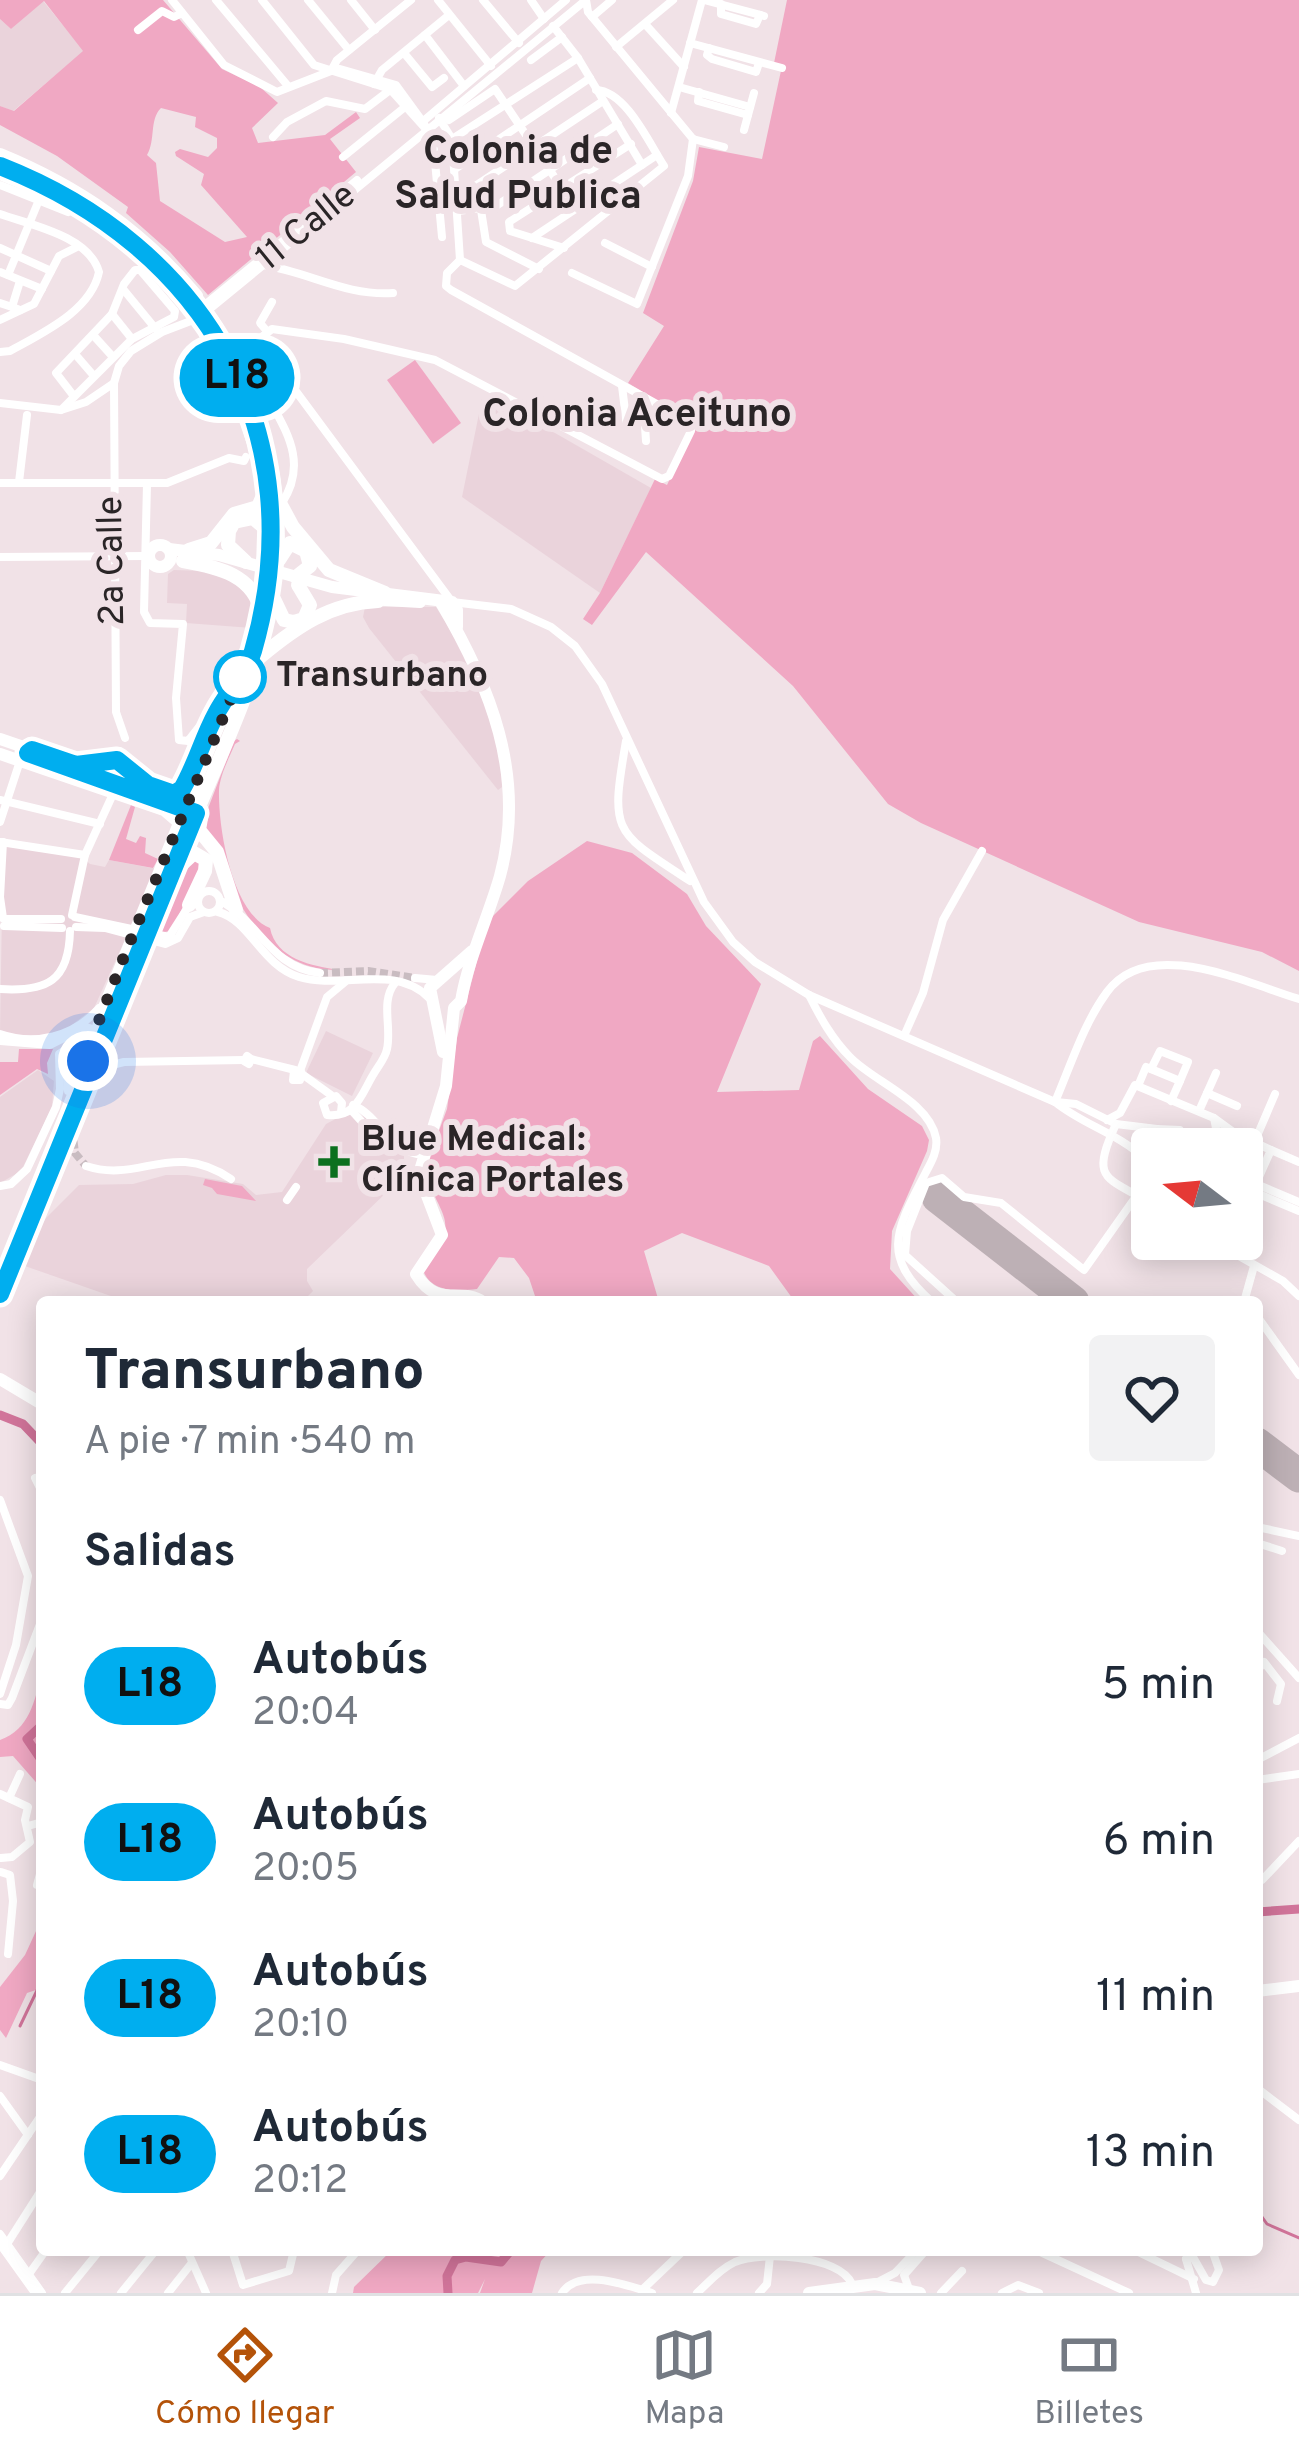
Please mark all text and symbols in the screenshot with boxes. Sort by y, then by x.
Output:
district label: Colonia de Salud Publica [394,129,642,223]
street label: 11 Calle [248,174,366,282]
line badge: L18 [168,339,306,417]
text: L18 [204,351,271,404]
district label: Colonia Aceituno [482,392,792,441]
street label: 2a Calle [89,496,137,626]
marker: Transurbano [215,652,265,702]
place label: Transurbano [276,654,488,700]
your location [58,1031,118,1091]
place label: Blue Medical: Clínica Portales [361,1118,624,1205]
north arrow [1131,1128,1263,1260]
map controls [1131,1128,1263,1260]
marker: Blue Medical: Clínica Portales [318,1146,350,1178]
button: heart [1089,1335,1215,1461]
text: Transurbano [84,1338,425,1410]
text: A pie · 7 min · 540 m [84,1419,415,1468]
text: Salidas [84,1525,236,1582]
text: Autobús [252,1633,429,1690]
text: 5 min [1102,1658,1215,1715]
text: L18 [117,1659,184,1712]
text: 20:04 [252,1690,359,1739]
text: Autobús [252,1789,429,1846]
text: 6 min [1103,1814,1215,1871]
text: L18 [117,1815,184,1868]
text: 20:05 [252,1846,359,1895]
text: Autobús [252,1945,429,2002]
text: 11 min [1096,1970,1215,2027]
text: L18 [117,1971,184,2024]
text: 20:10 [252,2002,349,2051]
text: Autobús [252,2101,429,2158]
text: 13 min [1086,2126,1215,2183]
text: L18 [117,2127,184,2180]
text: 20:12 [252,2158,348,2207]
tab: Cómo llegar [155,2322,335,2436]
tab: Mapa [645,2322,724,2436]
tab: Billetes [1034,2322,1144,2436]

